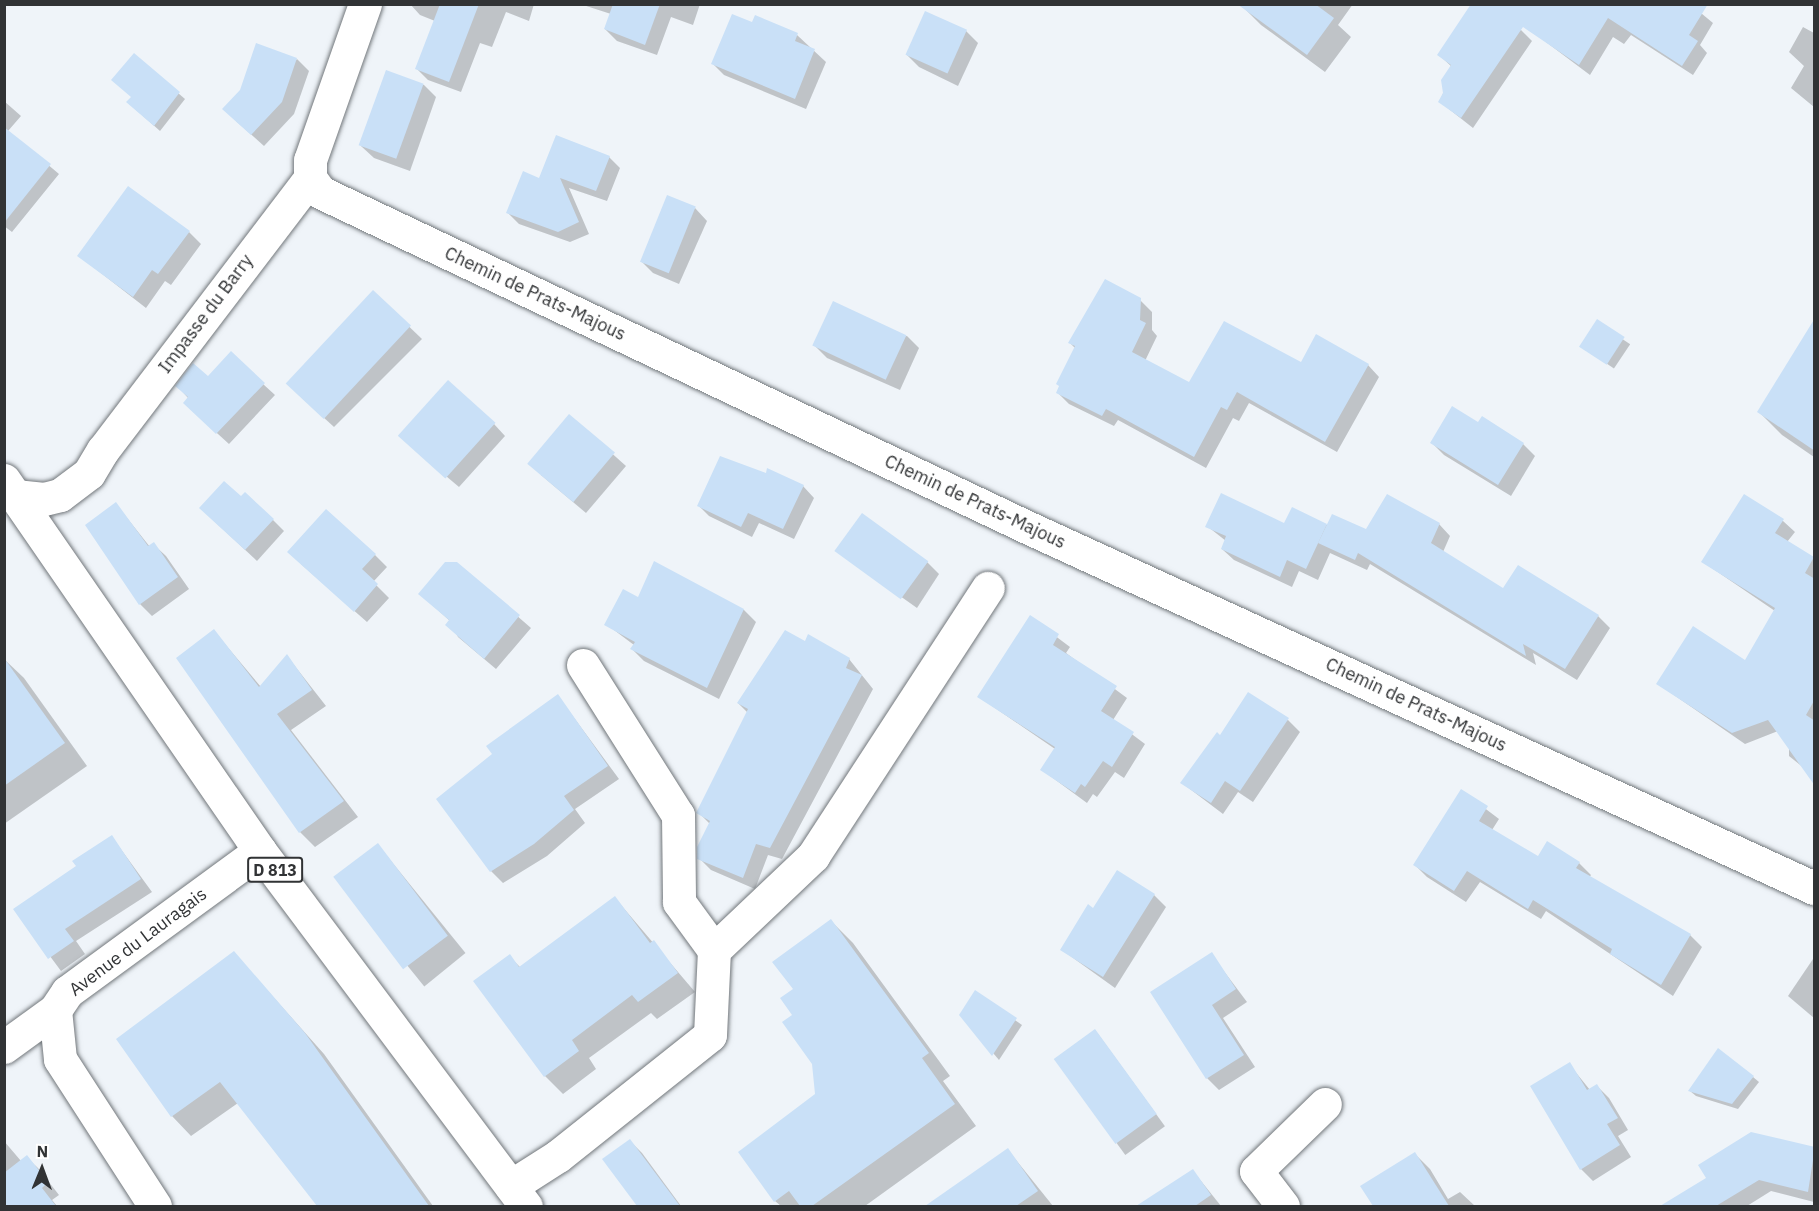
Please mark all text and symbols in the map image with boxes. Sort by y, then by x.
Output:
street label: Chemin de Prats-Majous [441,243,629,345]
street label: Impasse du Barry [154,250,258,378]
street label: Chemin de Prats-Majous [881,451,1069,553]
street label: Chemin de Prats-Majous [1322,654,1510,756]
road number: D 813 [246,857,304,883]
street label: Avenue du Lauragais [65,883,211,1001]
north arrow [12,1139,72,1199]
text: N [36,1141,48,1161]

